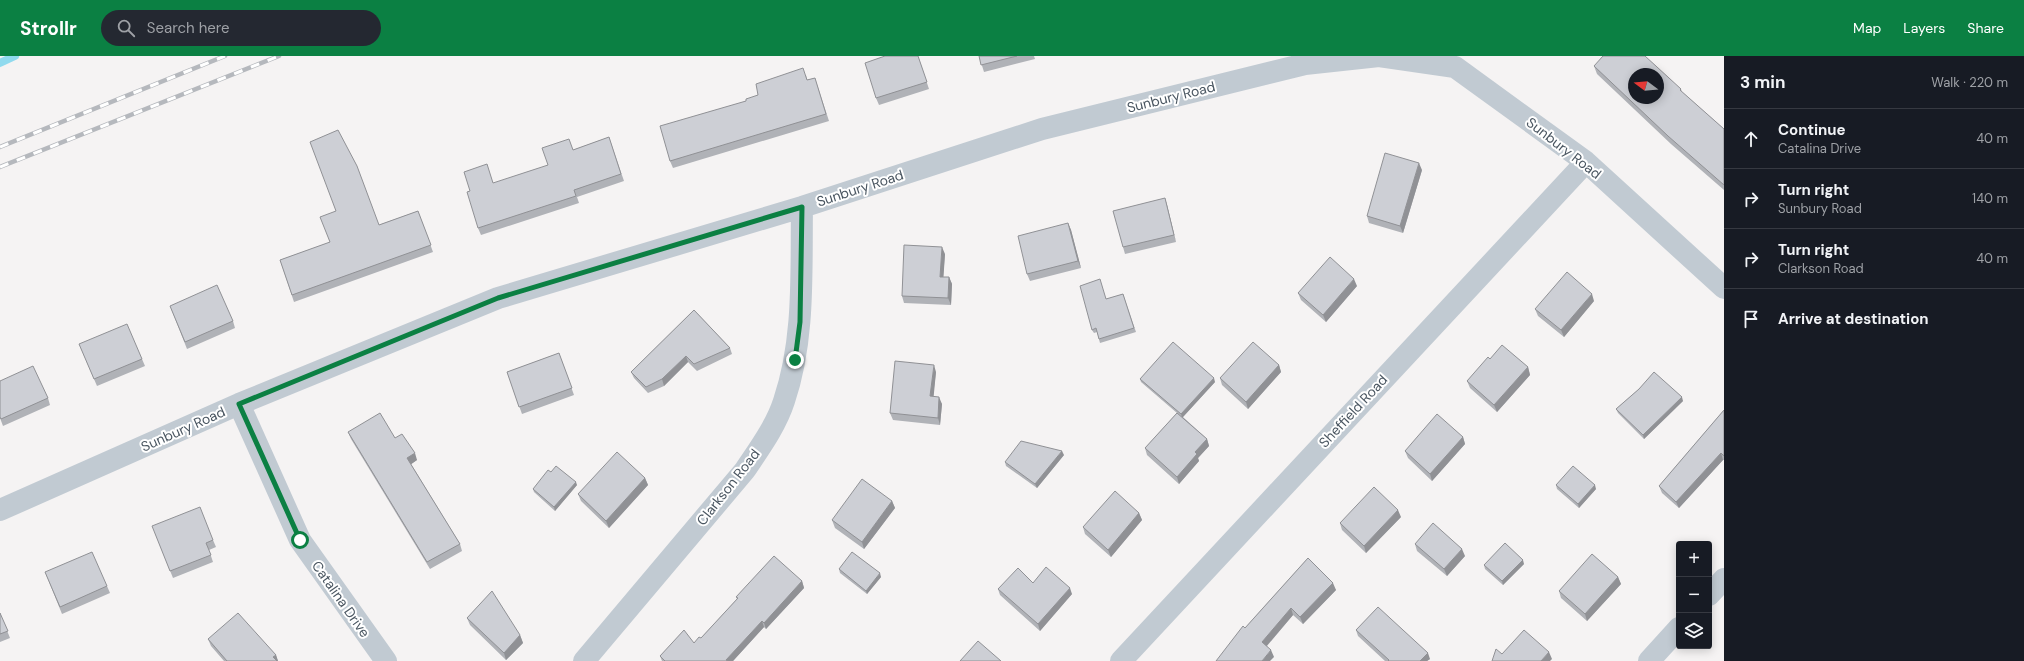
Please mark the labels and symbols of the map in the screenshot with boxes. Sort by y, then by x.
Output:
north arrow [1628,68,1664,104]
street label: Sunbury Road [1125,77,1217,117]
street label: Sunbury Road [1523,113,1605,183]
street label: Sunbury Road [814,165,906,211]
route end [786,351,804,369]
street label: Sheffield Road [1315,371,1391,451]
street label: Sunbury Road [138,402,228,456]
street label: Clarkson Road [692,445,764,529]
route start [291,531,309,549]
street label: Catalina Drive [308,557,374,641]

